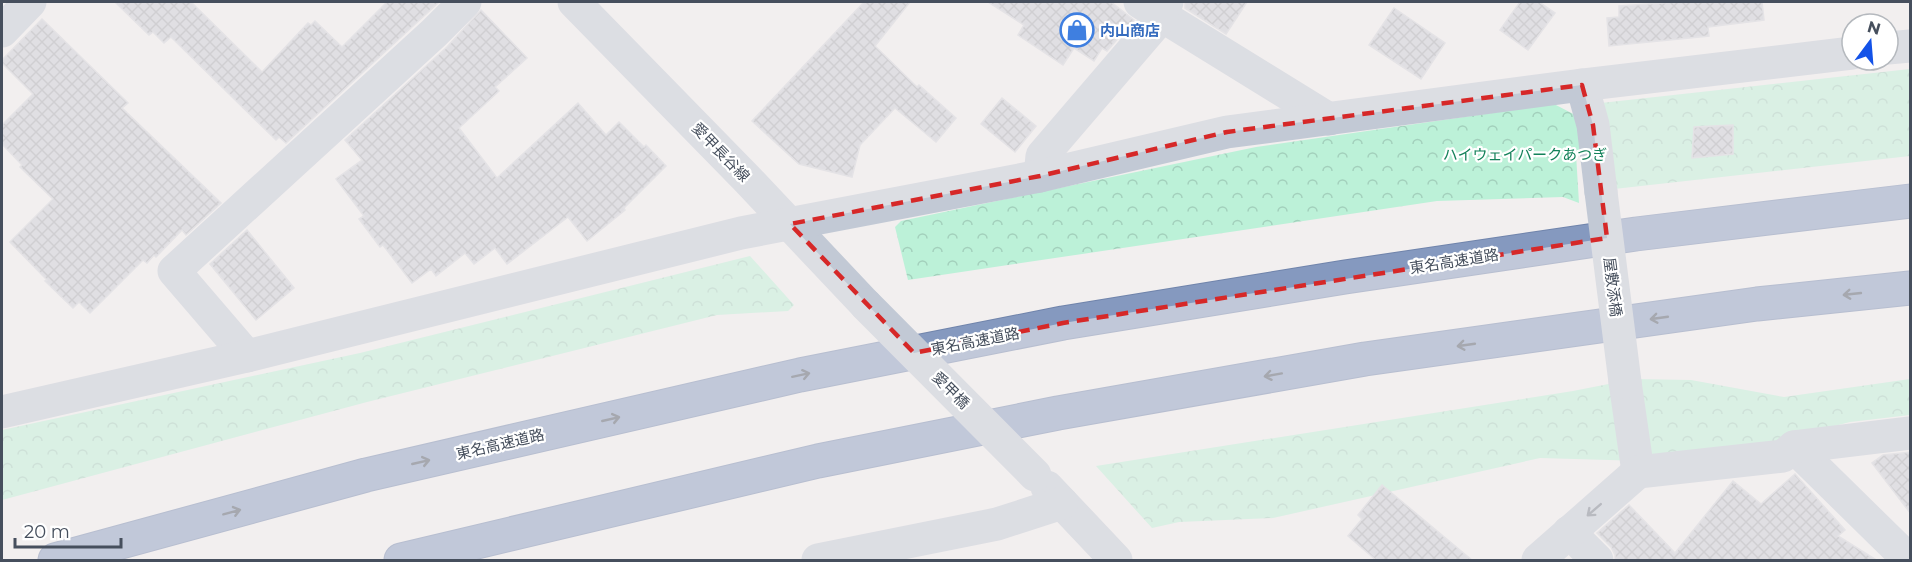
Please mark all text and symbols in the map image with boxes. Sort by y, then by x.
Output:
shop icon: 内山商店 [1059,12,1095,48]
north arrow [1840,12,1900,72]
text: N [1865,17,1883,39]
place label: 内山商店 [1100,21,1160,40]
street label: 愛甲長谷線 [688,118,754,186]
park label: ハイウェイパークあつぎ [1443,145,1607,164]
street label: 東名高速道路 [1408,245,1500,277]
street label: 屋敷添橋 [1600,256,1626,318]
one-way arrow [1843,289,1863,300]
one-way arrow [1649,312,1669,323]
street label: 東名高速道路 [929,323,1021,359]
one-way arrow [1456,339,1476,350]
street label: 愛甲橋 [928,367,974,413]
one-way arrow [791,369,810,380]
one-way arrow [1264,370,1283,381]
one-way arrow [601,412,620,424]
street label: 東名高速道路 [454,425,546,463]
one-way arrow [411,456,430,468]
one-way arrow [1586,504,1602,517]
one-way arrow [223,505,242,517]
scale bar [15,511,122,549]
text: 20 m [24,521,70,543]

